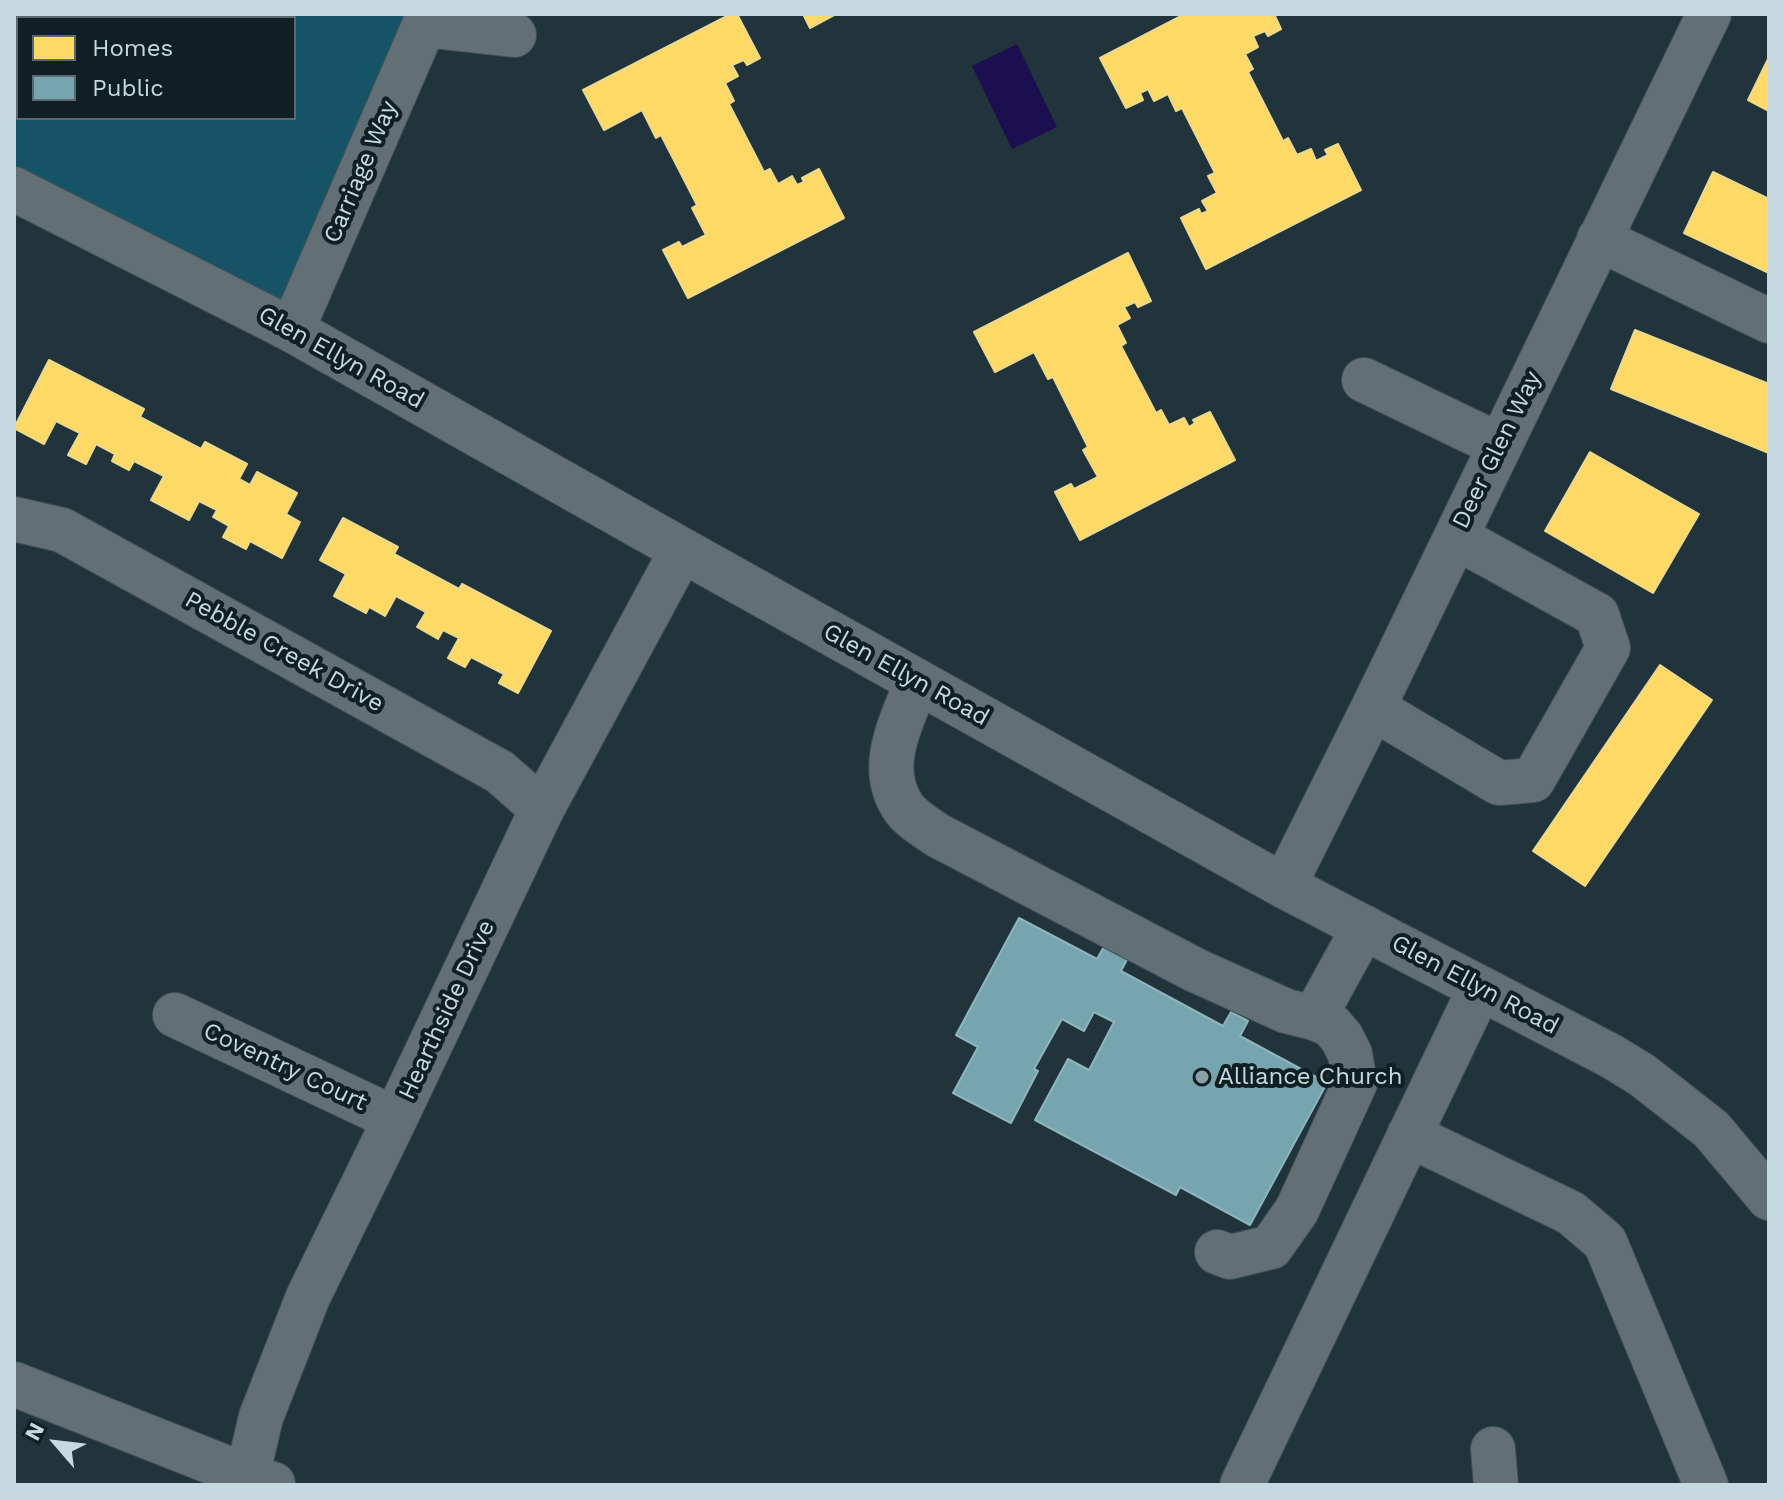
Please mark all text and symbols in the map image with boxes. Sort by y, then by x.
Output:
legend [16,16,296,120]
text: Homes [92,34,173,62]
text: Public [92,74,164,102]
street label: Carriage Way [318,97,404,247]
street label: Glen Ellyn Road [253,301,429,415]
street label: Deer Glen Way [1446,366,1548,534]
street label: Pebble Creek Drive [180,585,388,719]
street label: Glen Ellyn Road [818,618,994,732]
street label: Hearthside Drive [393,916,501,1104]
street label: Glen Ellyn Road [1387,929,1563,1041]
street label: Coventry Court [199,1017,371,1117]
place label: Alliance Church [1218,1063,1403,1091]
marker: Alliance Church [1193,1068,1211,1086]
north arrow [16,1403,96,1483]
text: N [20,1418,49,1445]

